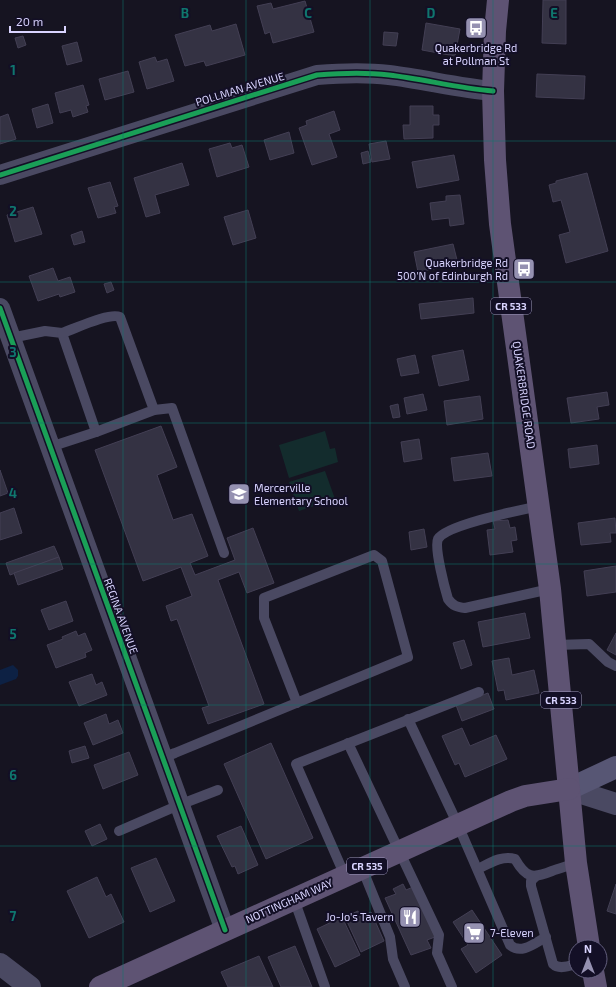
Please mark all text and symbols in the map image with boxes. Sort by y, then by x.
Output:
text: B [181,5,189,21]
text: C [304,5,312,21]
text: D [427,5,436,21]
text: E [550,5,558,21]
scale bar [10,8,65,34]
text: 20 m [16,14,43,28]
bus stop icon: Quakerbridge Rd at Pollman St [463,15,489,41]
place label: Quakerbridge Rd at Pollman St [435,41,517,67]
text: 1 [10,62,16,78]
street label: POLLMAN AVENUE [194,69,286,108]
text: 2 [9,203,17,219]
place label: Quakerbridge Rd 500'N of Edinburgh Rd [397,256,508,282]
bus stop icon: Quakerbridge Rd 500'N of Edinburgh Rd [511,256,537,282]
road number: CR 533 [491,298,531,314]
street label: QUAKERBRIDGE ROAD [510,340,538,450]
text: 3 [9,344,17,360]
school or university icon: Mercerville Elementary School [226,481,252,507]
place label: Mercerville Elementary School [254,481,348,507]
text: 4 [9,485,17,501]
street label: REGINA AVENUE [102,576,141,656]
text: 5 [9,626,17,642]
road number: CR 533 [541,692,581,708]
text: 6 [9,767,17,783]
road number: CR 535 [347,858,387,874]
street label: NOTTINGHAM WAY [243,875,335,926]
restaurant icon: Jo-Jo's Tavern [397,904,423,930]
text: 7 [10,908,17,924]
place label: Jo-Jo's Tavern [326,910,394,923]
supermarket icon: 7-Eleven [461,920,487,946]
place label: 7-Eleven [490,926,534,939]
north arrow [568,939,608,979]
text: N [584,942,592,955]

